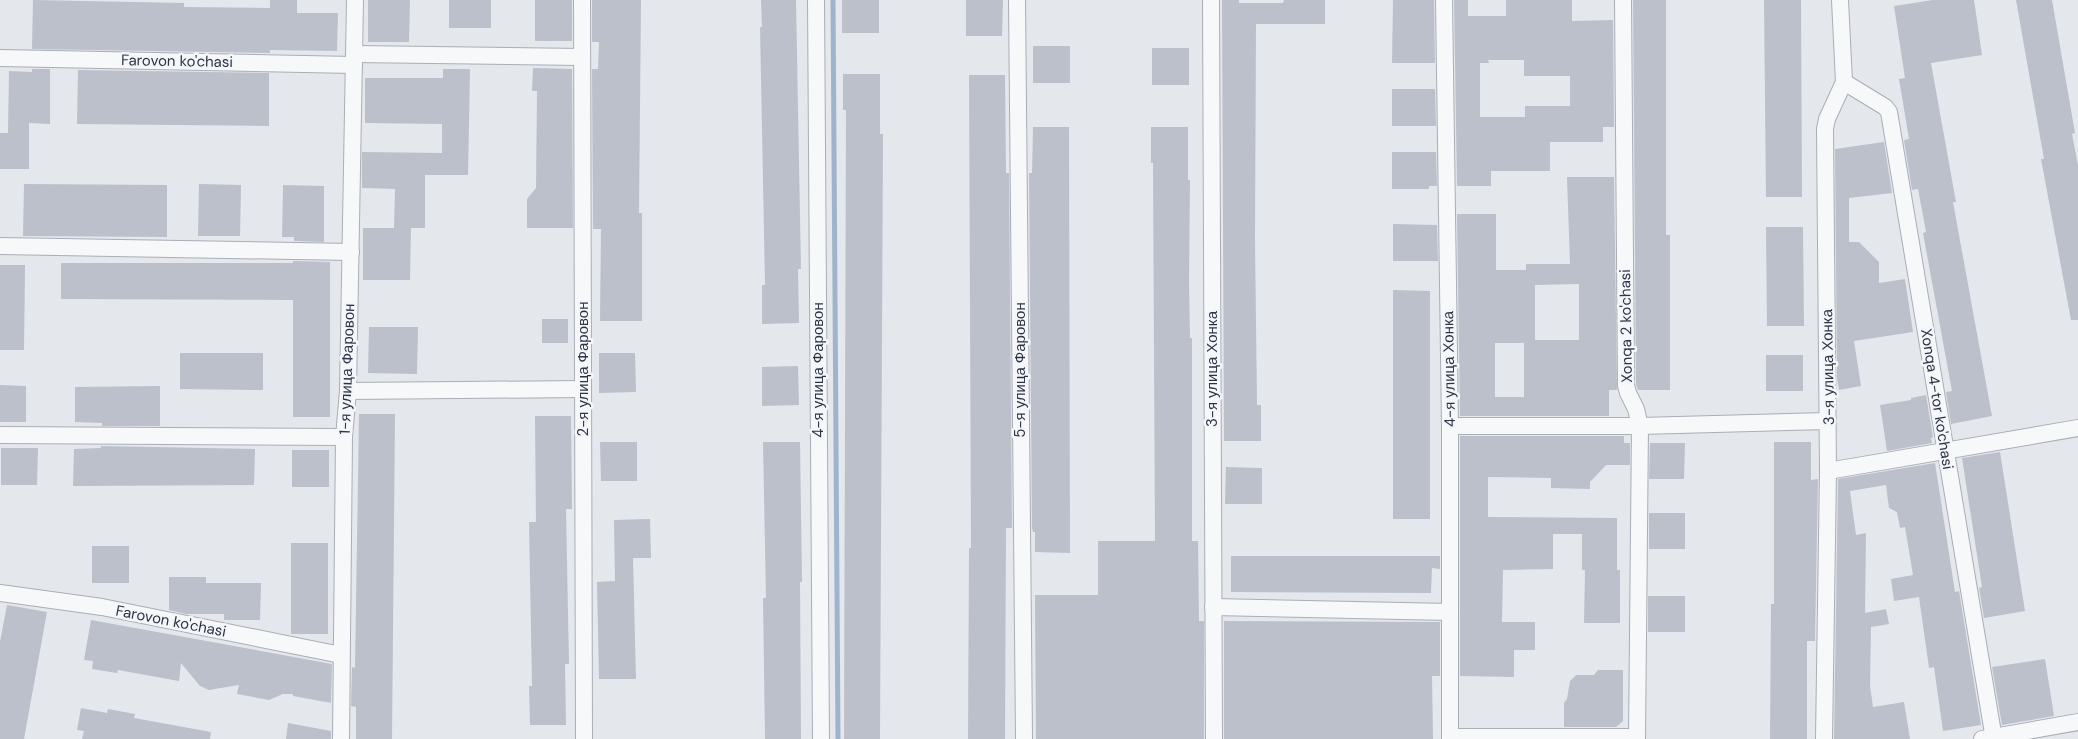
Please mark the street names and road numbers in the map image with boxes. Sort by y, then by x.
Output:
street label: Farovon ko'chasi [121,50,233,72]
street label: Xonqa 2 ko'chasi [1615,269,1637,383]
street label: 2-я улица Фаровон [573,302,593,436]
street label: 4-я улица Фаровон [808,302,828,438]
street label: 5-я улица Фаровон [1010,302,1030,438]
street label: 1-я улица Фаровон [335,303,359,435]
street label: 3-я улица Хонка [1817,308,1839,425]
street label: 3-я улица Хонка [1202,310,1222,427]
street label: 4-я улица Хонка [1438,310,1460,427]
street label: Xonqa 4-tor ko'chasi [1916,327,1958,471]
street label: Farovon ko'chasi [114,600,228,642]

